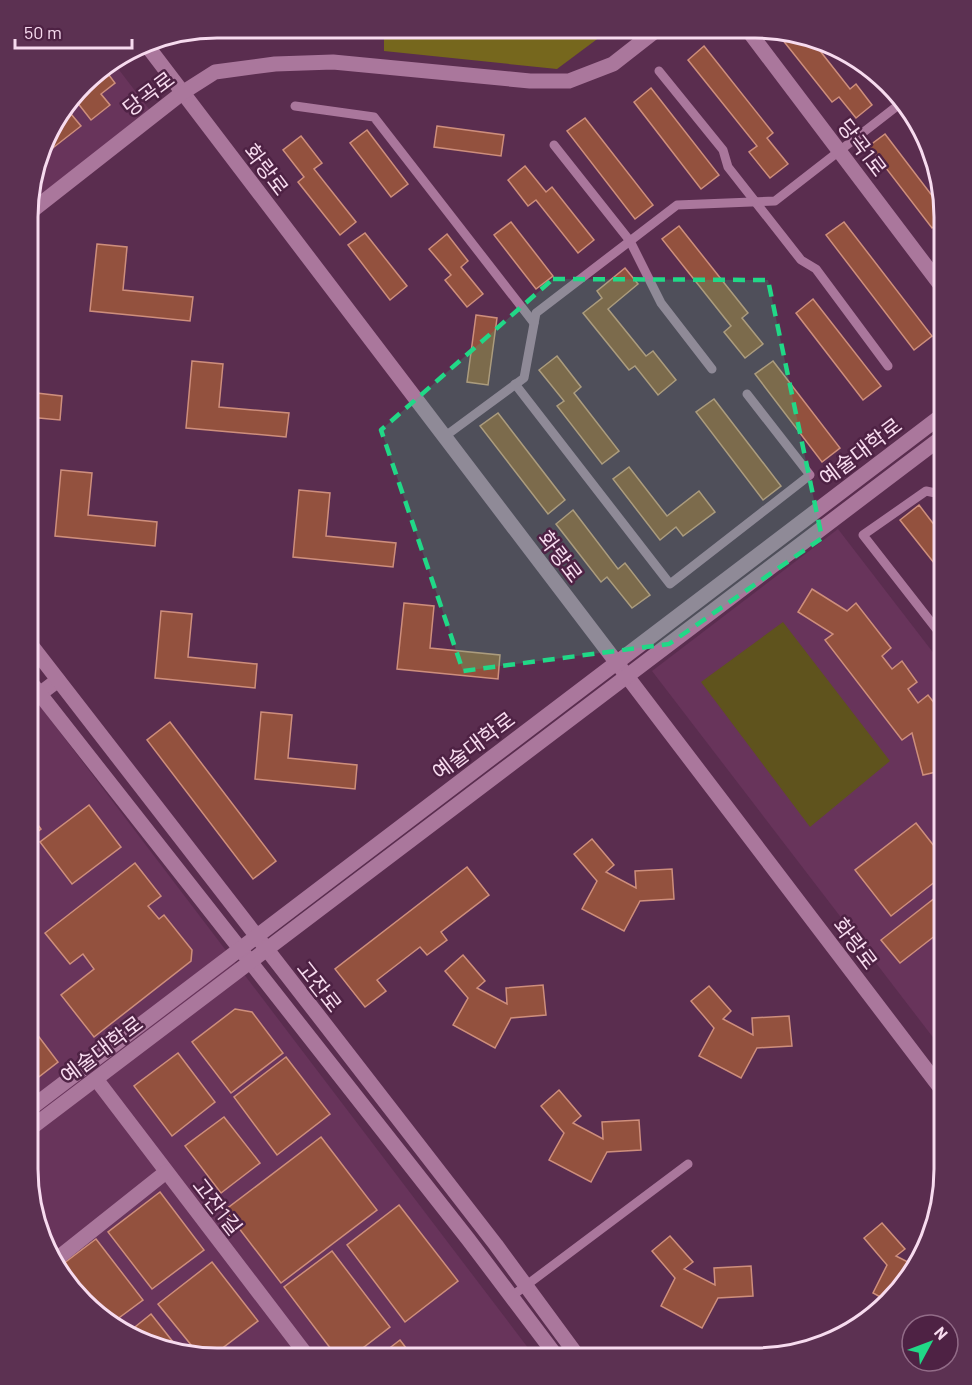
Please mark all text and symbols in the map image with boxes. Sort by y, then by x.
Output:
scale bar [15,12,132,50]
text: 50 m [24,21,62,43]
street label: 당곡로 [117,66,179,120]
street label: 당곡1로 [833,113,893,181]
street label: 화랑로 [240,138,294,200]
street label: 예술대학로 [814,412,906,490]
street label: 화랑로 [534,525,588,587]
street label: 예술대학로 [427,706,519,784]
street label: 화랑로 [829,912,883,974]
street label: 고잔로 [292,955,348,1017]
street label: 예술대학로 [55,1010,147,1088]
street label: 고잔1길 [188,1173,248,1239]
north arrow [900,1313,960,1373]
text: N [931,1323,952,1343]

